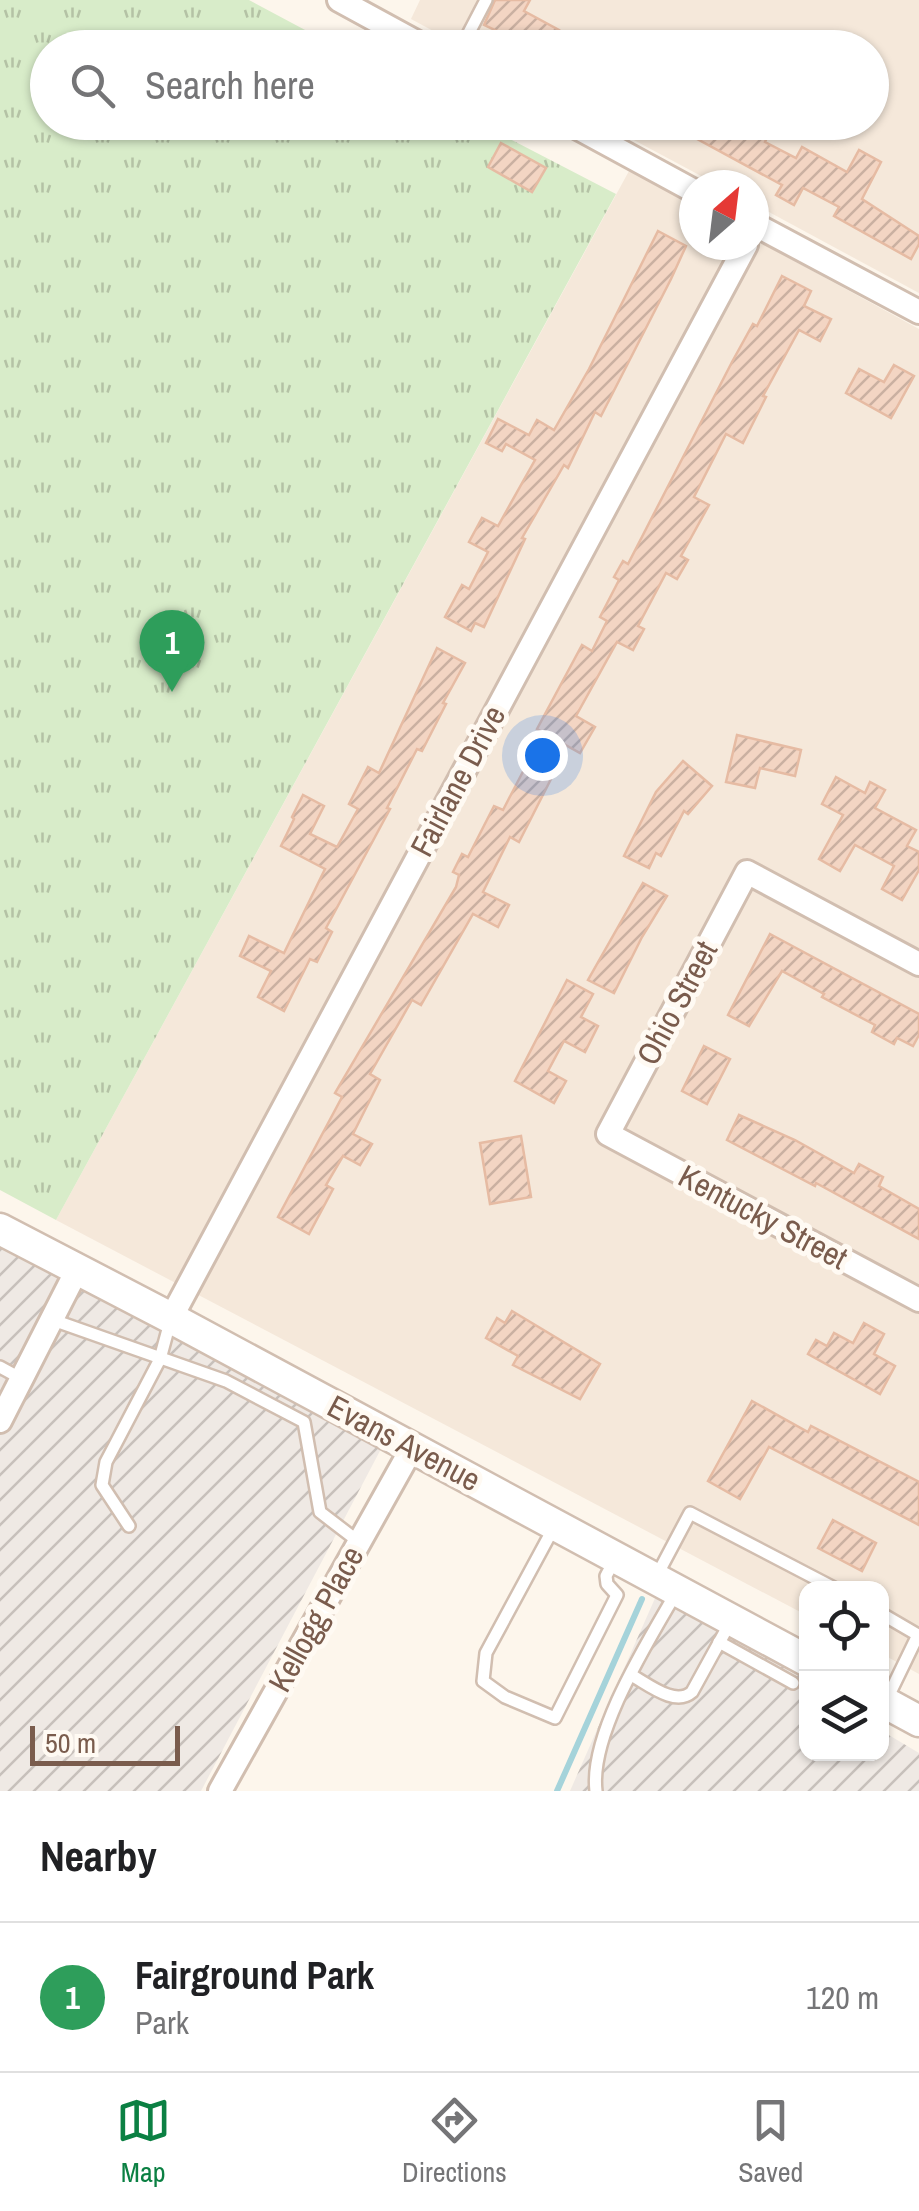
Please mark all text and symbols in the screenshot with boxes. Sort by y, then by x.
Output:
search box [30,30,889,140]
icon: search [65,58,120,113]
text: Search here [145,60,315,111]
north arrow [679,170,769,260]
pin: 1 [140,610,204,692]
street label: Fairlane Drive [400,698,515,864]
your location [517,730,568,781]
street label: Ohio Street [626,933,727,1072]
street label: Kentucky Street [671,1154,855,1279]
street label: Evans Avenue [320,1384,488,1501]
street label: Kellogg Place [258,1538,373,1699]
map controls [799,1581,889,1761]
button: locate [799,1581,889,1671]
button: layers [799,1671,889,1761]
scale bar [30,1721,180,1766]
text: 50 m [45,1724,96,1762]
text: Nearby [40,1828,157,1884]
text: Fairground Park [135,1950,374,2001]
text: 1 [65,1976,80,2019]
text: 120 m [806,1976,879,2019]
text: Park [135,2001,189,2044]
tab: Map [116,2093,171,2191]
tab: Directions [402,2093,507,2191]
tab: Saved [738,2093,803,2191]

